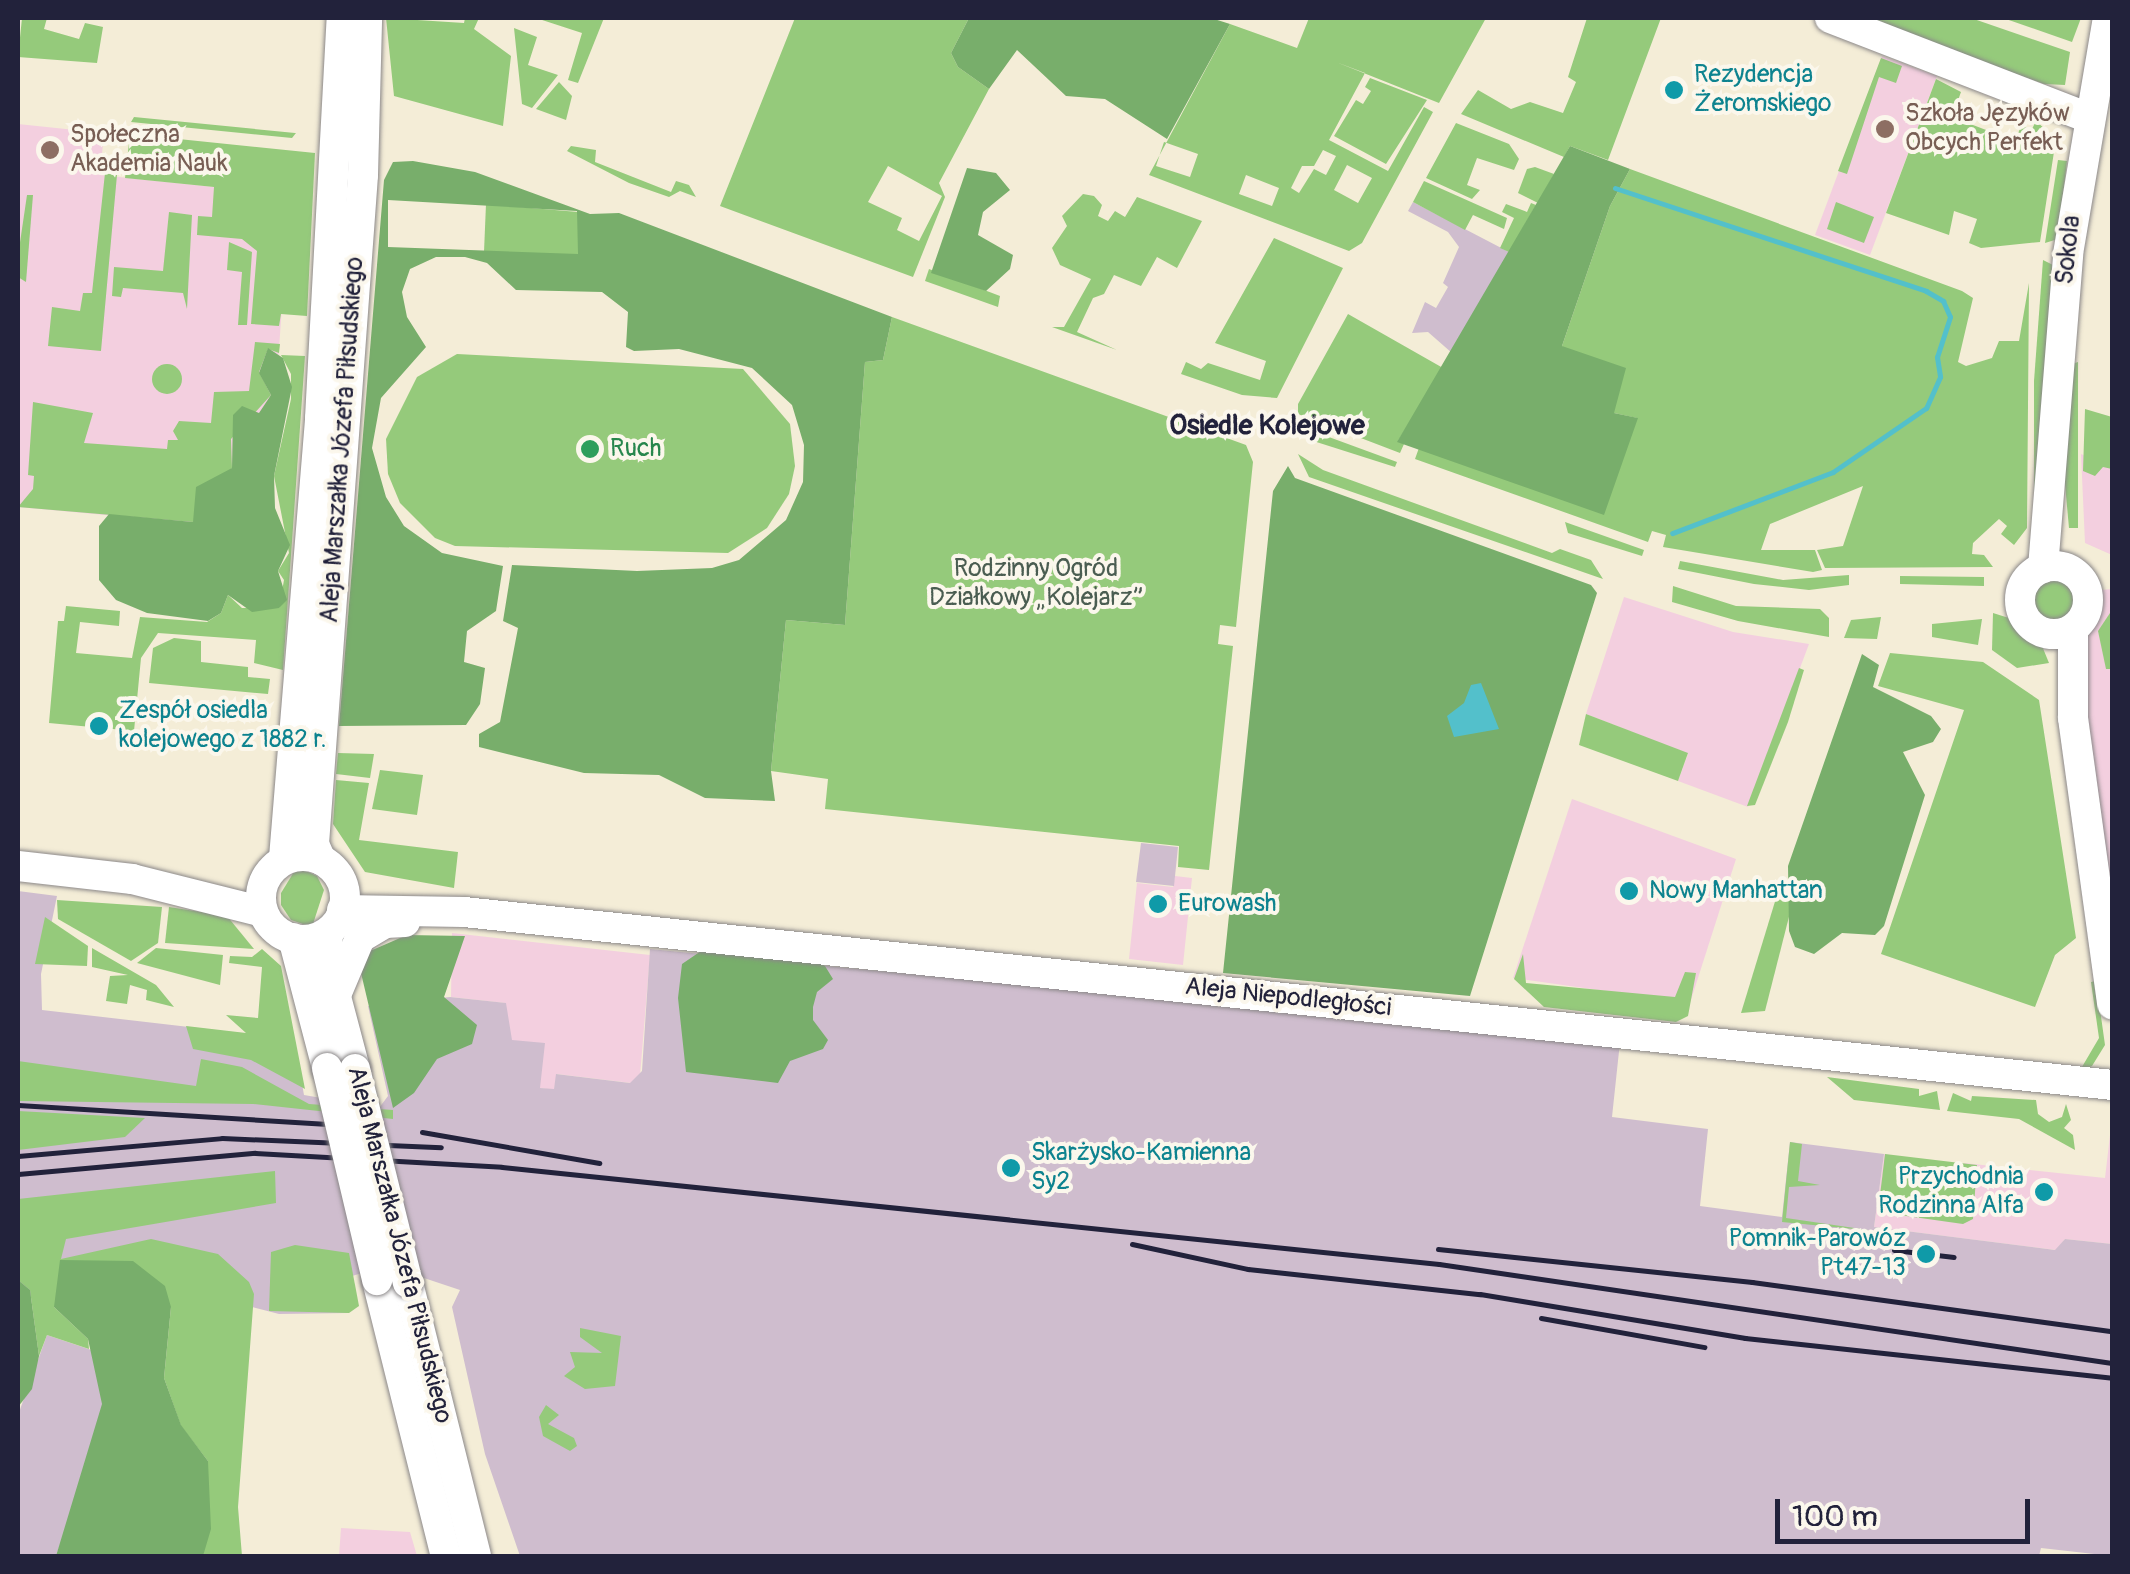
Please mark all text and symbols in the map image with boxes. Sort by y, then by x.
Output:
place label: Rezydencja Żeromskiego [1694,61,1831,120]
marker: Rezydencja Żeromskiego [1663,79,1685,101]
place label: Szkoła Języków Obcych Perfekt [1905,100,2070,159]
marker: Szkoła Języków Obcych Perfekt [1874,118,1896,140]
place label: Społeczna Akademia Nauk [70,121,228,180]
marker: Społeczna Akademia Nauk [39,139,61,161]
street label: Sokola [2050,214,2088,286]
street label: Aleja Marszałka Józefa Piłsudskiego [315,256,371,624]
district label: Osiedle Kolejowe [1169,409,1365,443]
place label: Ruch [610,434,661,464]
marker: Ruch [579,438,601,460]
park label: Rodzinny Ogród Działkowy „Kolejarz” [929,555,1143,614]
place label: Zespół osiedla kolejowego z 1882 r. [119,697,326,756]
marker: Zespół osiedla kolejowego z 1882 r. [88,715,110,737]
place label: Nowy Manhattan [1649,876,1823,906]
marker: Nowy Manhattan [1618,880,1640,902]
place label: Eurowash [1178,889,1277,919]
marker: Eurowash [1147,893,1169,915]
street label: Aleja Niepodległości [1183,972,1393,1024]
street label: Aleja Marszałka Józefa Piłsudskiego [340,1063,458,1427]
place label: Skarżysko-Kamienna Sy2 [1031,1139,1251,1198]
marker: Skarżysko-Kamienna Sy2 [1000,1157,1022,1179]
place label: Przychodnia Rodzinna Alfa [1878,1163,2024,1222]
marker: Przychodnia Rodzinna Alfa [2033,1181,2055,1203]
place label: Pomnik-Parowóz Pt47-13 [1729,1225,1906,1284]
marker: Pomnik-Parowóz Pt47-13 [1915,1243,1937,1265]
scale bar [1780,1479,2035,1541]
text: 100 m [1792,1498,1878,1535]

